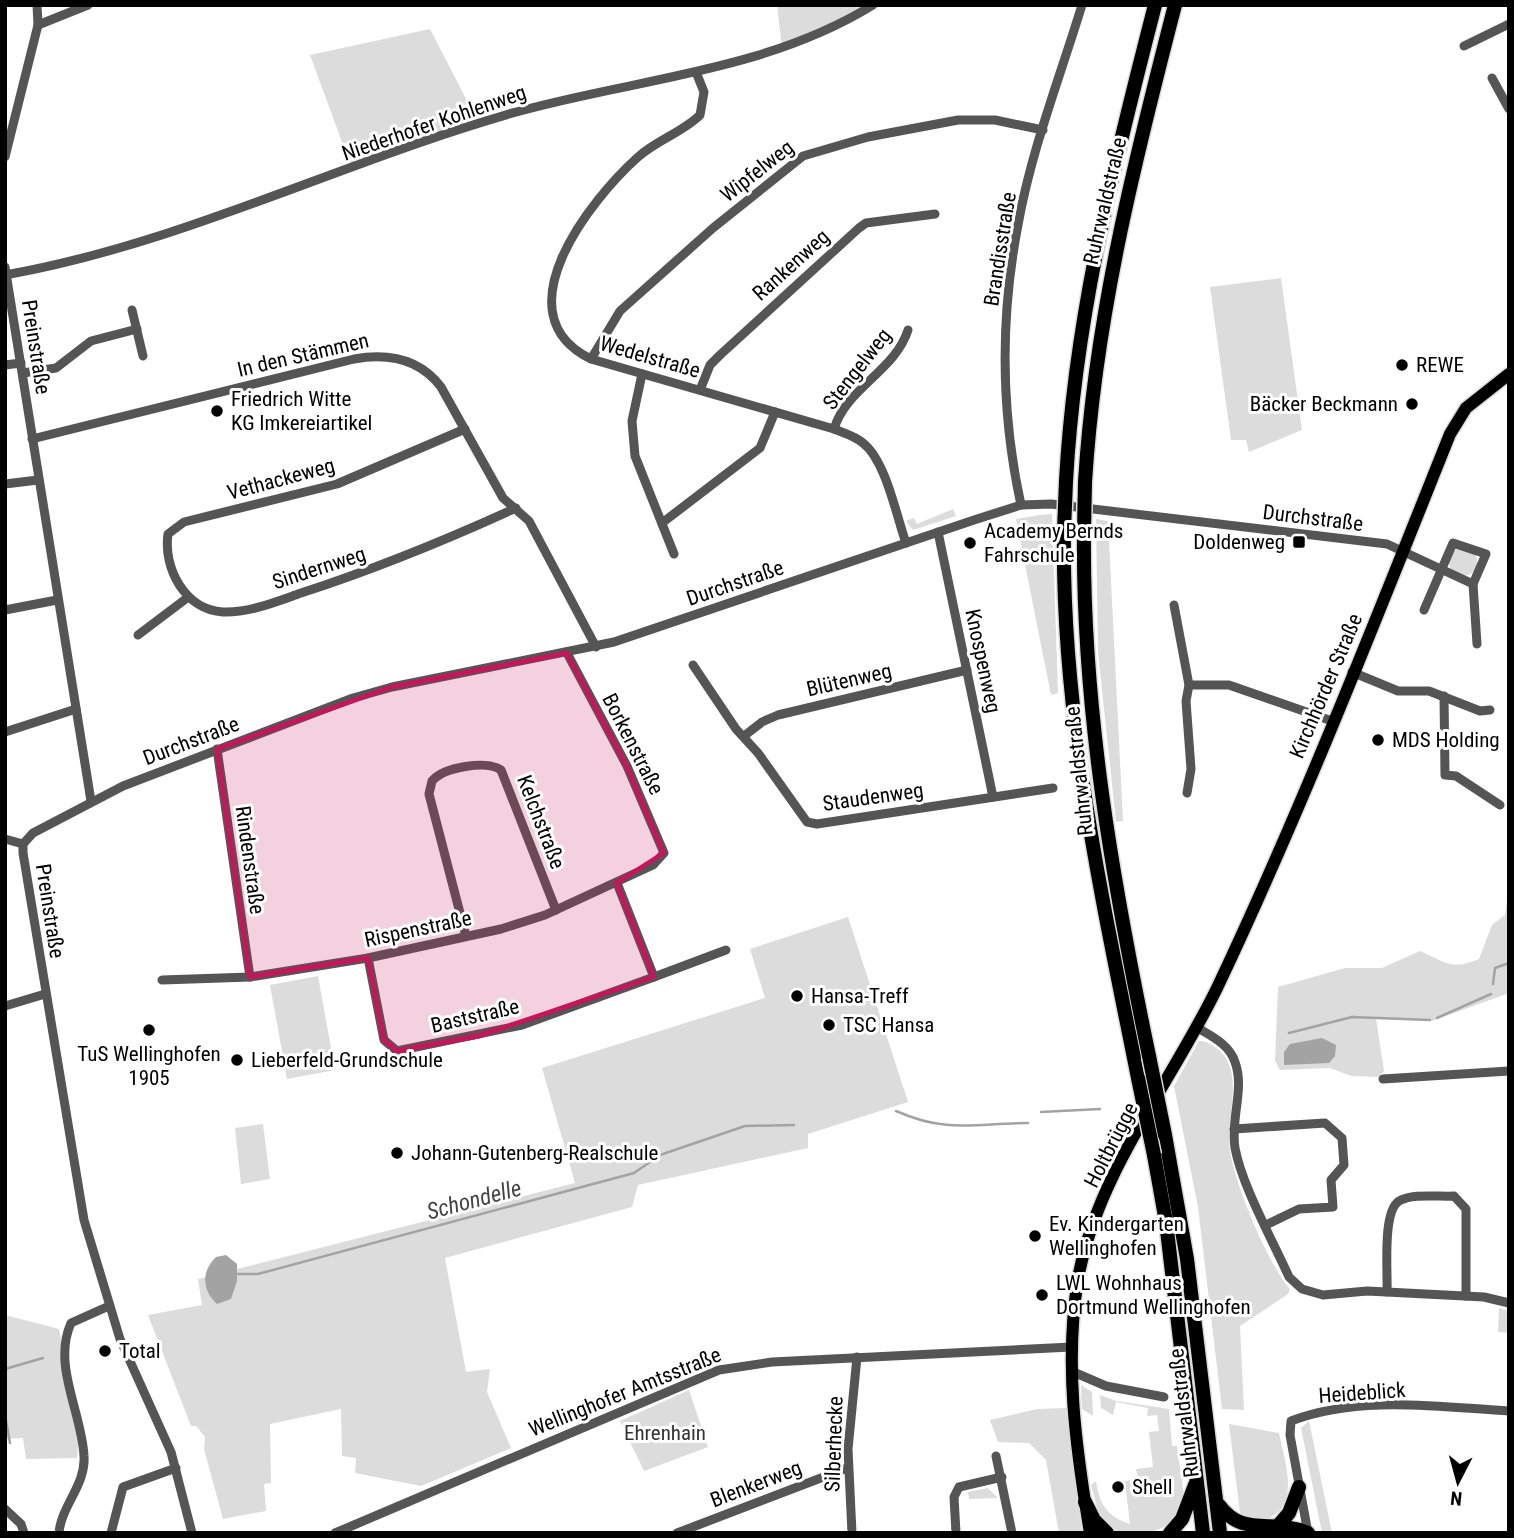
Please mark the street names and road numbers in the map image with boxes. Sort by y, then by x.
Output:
street label: Niederhofer Kohlenweg [339,80,529,166]
street label: Wipfelweg [716,135,798,207]
street label: Ruhrwaldstraße [1079,135,1131,267]
street label: Brandisstraße [979,190,1021,308]
street label: Rankenweg [748,224,834,306]
street label: Preinstraße [17,298,55,396]
street label: Stengelweg [818,324,896,414]
street label: In den Stämmen [235,328,371,382]
street label: Wedelstraße [597,331,703,383]
street label: Vethackeweg [225,453,337,505]
street label: Durchstraße [1261,500,1365,536]
street label: Sindernweg [269,542,369,594]
street label: Durchstraße [683,555,787,611]
street label: Knospenweg [960,607,1006,715]
street label: Kirchhörder Straße [1285,610,1367,762]
street label: Blütenweg [804,659,894,701]
street label: Borkenstraße [597,689,669,799]
street label: Ruhrwaldstraße [1060,705,1098,837]
street label: Durchstraße [140,712,243,770]
street label: Kelchstraße [512,772,570,872]
street label: Staudenweg [821,778,925,816]
street label: Rindenstraße [231,804,270,916]
street label: Preinstraße [31,862,69,960]
street label: Rispenstraße [362,906,474,952]
street label: Baststraße [428,994,522,1038]
street label: Holtbrügge [1079,1098,1143,1191]
street label: Wellinghofer Amtsstraße [525,1342,725,1442]
street label: Ruhrwaldstraße [1164,1347,1204,1479]
street label: Heideblick [1318,1378,1407,1408]
street label: Silberhecke [820,1396,848,1492]
street label: Blenkerweg [707,1456,805,1512]

